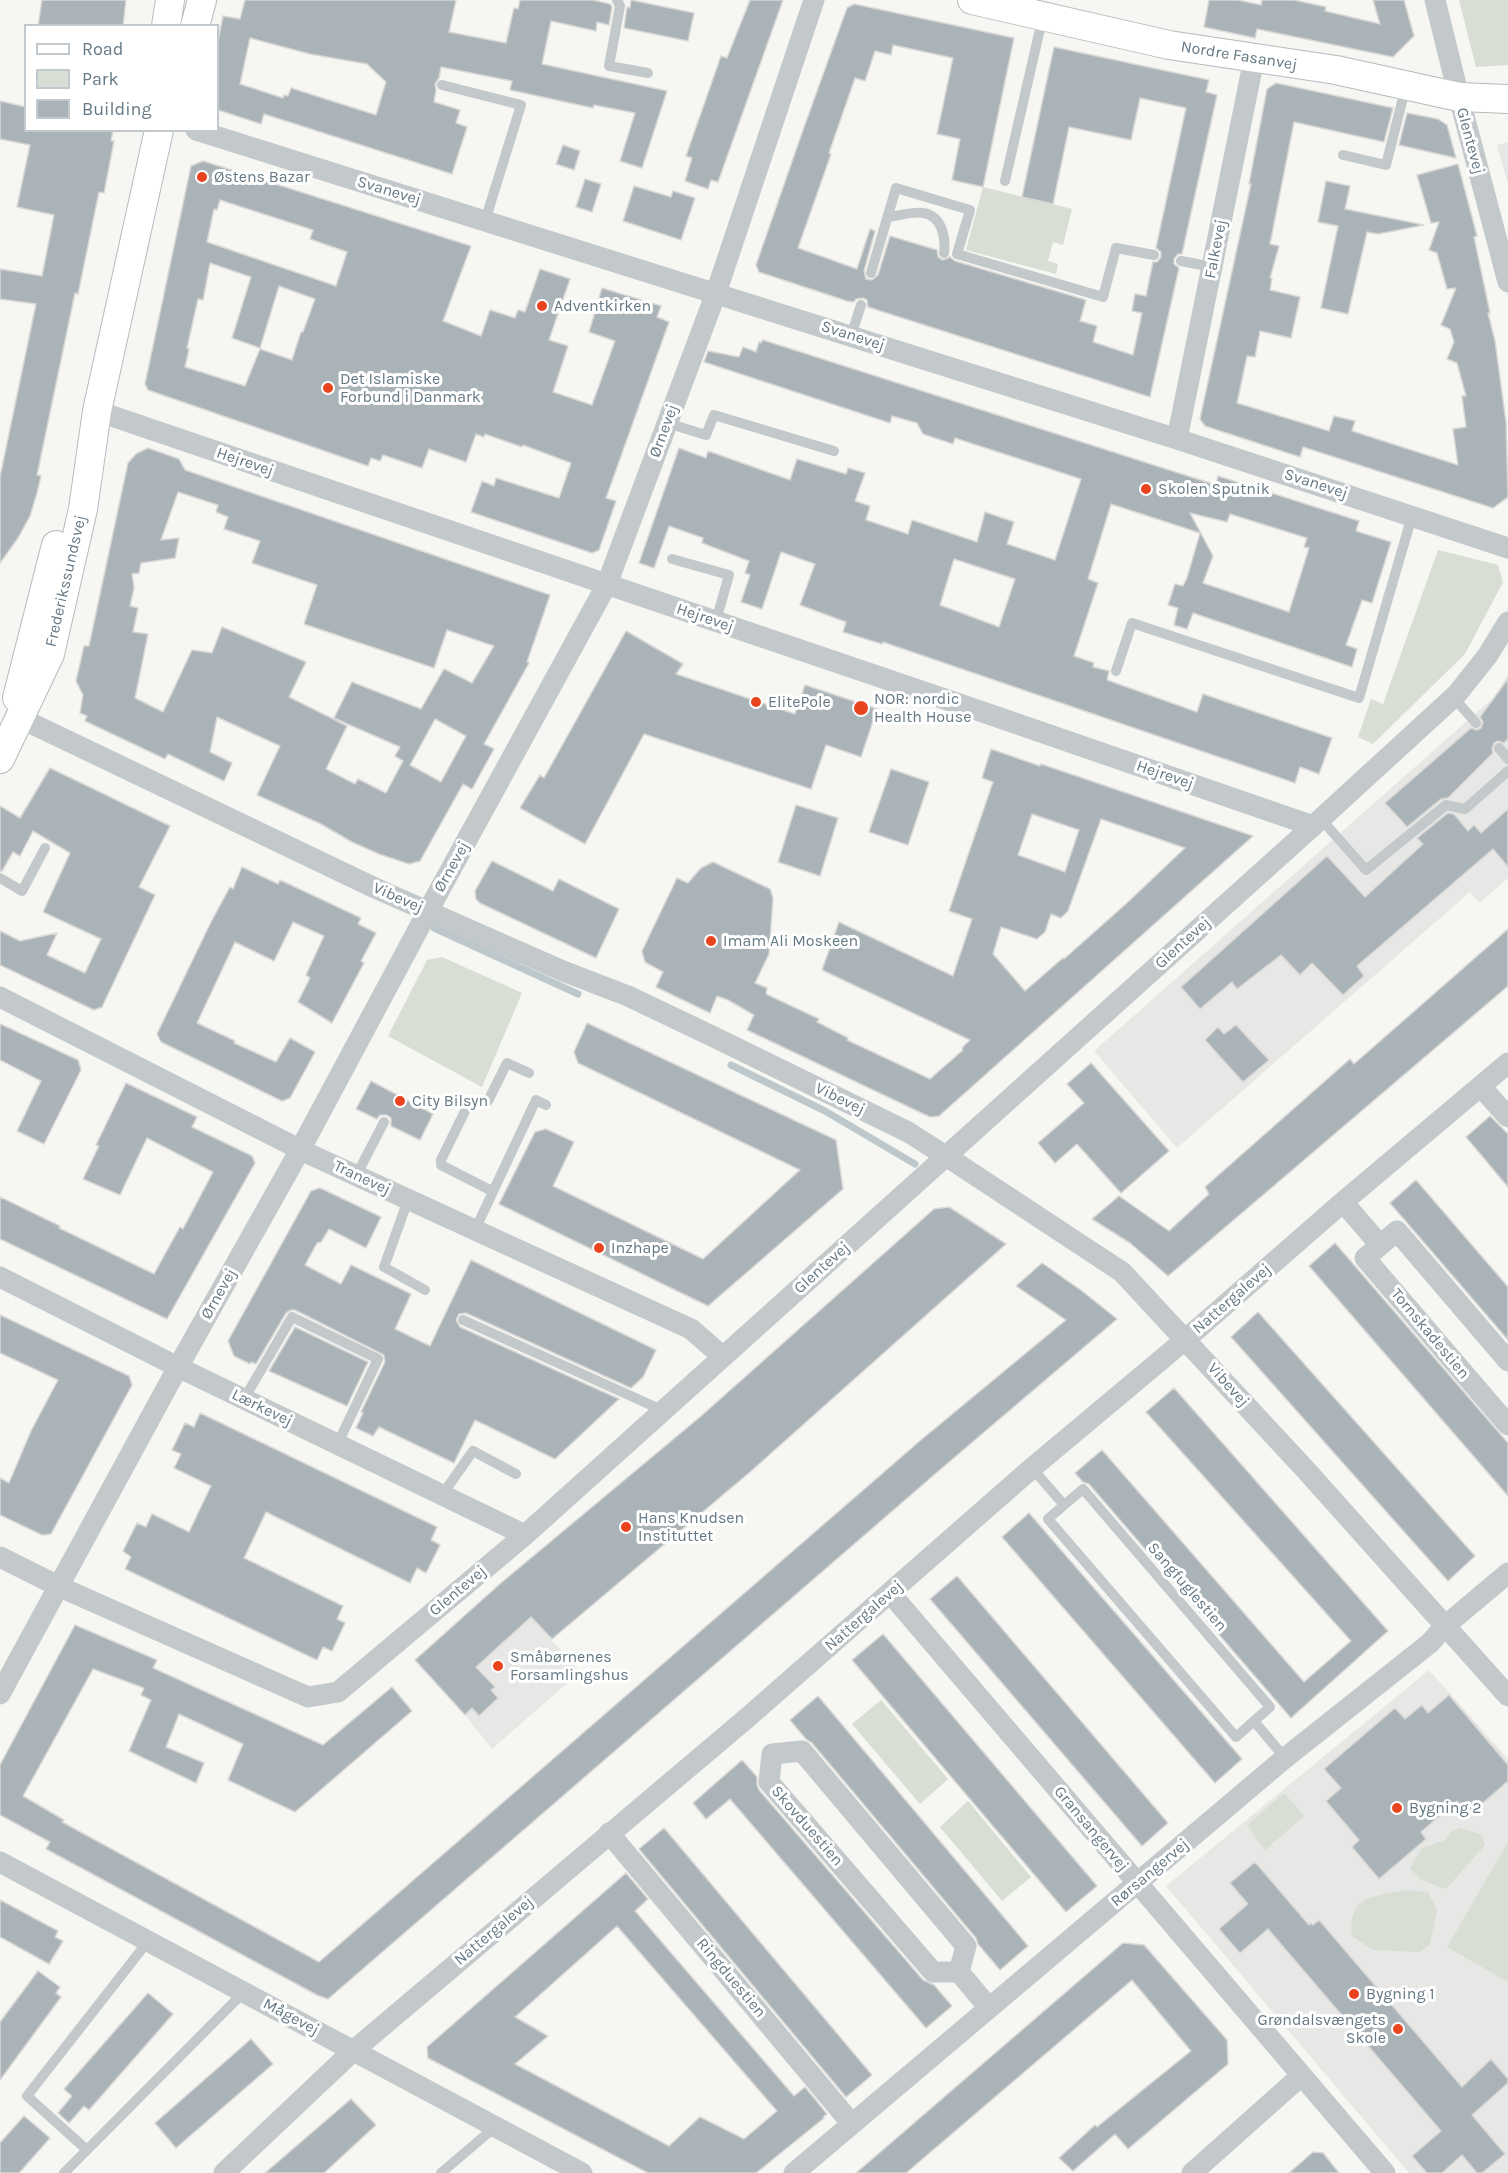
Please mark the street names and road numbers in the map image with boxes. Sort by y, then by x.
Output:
street label: Nordre Fasanvej [1179,37,1299,75]
street label: Glentevej [1452,106,1488,176]
street label: Svanevej [355,172,423,210]
street label: Falkevej [1201,218,1231,280]
street label: Svanevej [819,317,887,355]
street label: Ørnevej [646,402,682,460]
street label: Hejrevej [214,443,276,481]
street label: Svanevej [1282,465,1350,503]
street label: Frederikssundsvej [41,513,91,649]
street label: Hejrevej [674,599,736,637]
street label: Hejrevej [1134,756,1196,794]
street label: Ørnevej [430,838,474,896]
street label: Vibevej [370,879,426,917]
street label: Glentevej [1151,913,1215,973]
street label: Vibevej [812,1079,868,1119]
street label: Tranevej [330,1156,394,1200]
street label: Glentevej [790,1238,854,1298]
street label: Nattergalevej [1189,1260,1275,1338]
street label: Ørnevej [197,1265,241,1323]
street label: Tornskadestien [1387,1285,1473,1383]
street label: Vibevej [1203,1359,1253,1411]
street label: Lærkevej [228,1385,296,1431]
street label: Sangfuglestien [1143,1539,1231,1635]
street label: Glentevej [426,1562,490,1620]
street label: Nattergalevej [821,1577,907,1655]
street label: Skovduestien [767,1782,847,1870]
street label: Gransangervej [1050,1782,1132,1876]
street label: Rørsangervej [1107,1835,1193,1911]
street label: Nattergalevej [451,1892,537,1970]
street label: Ringduestien [692,1934,770,2022]
street label: Mågevej [260,1994,322,2040]

